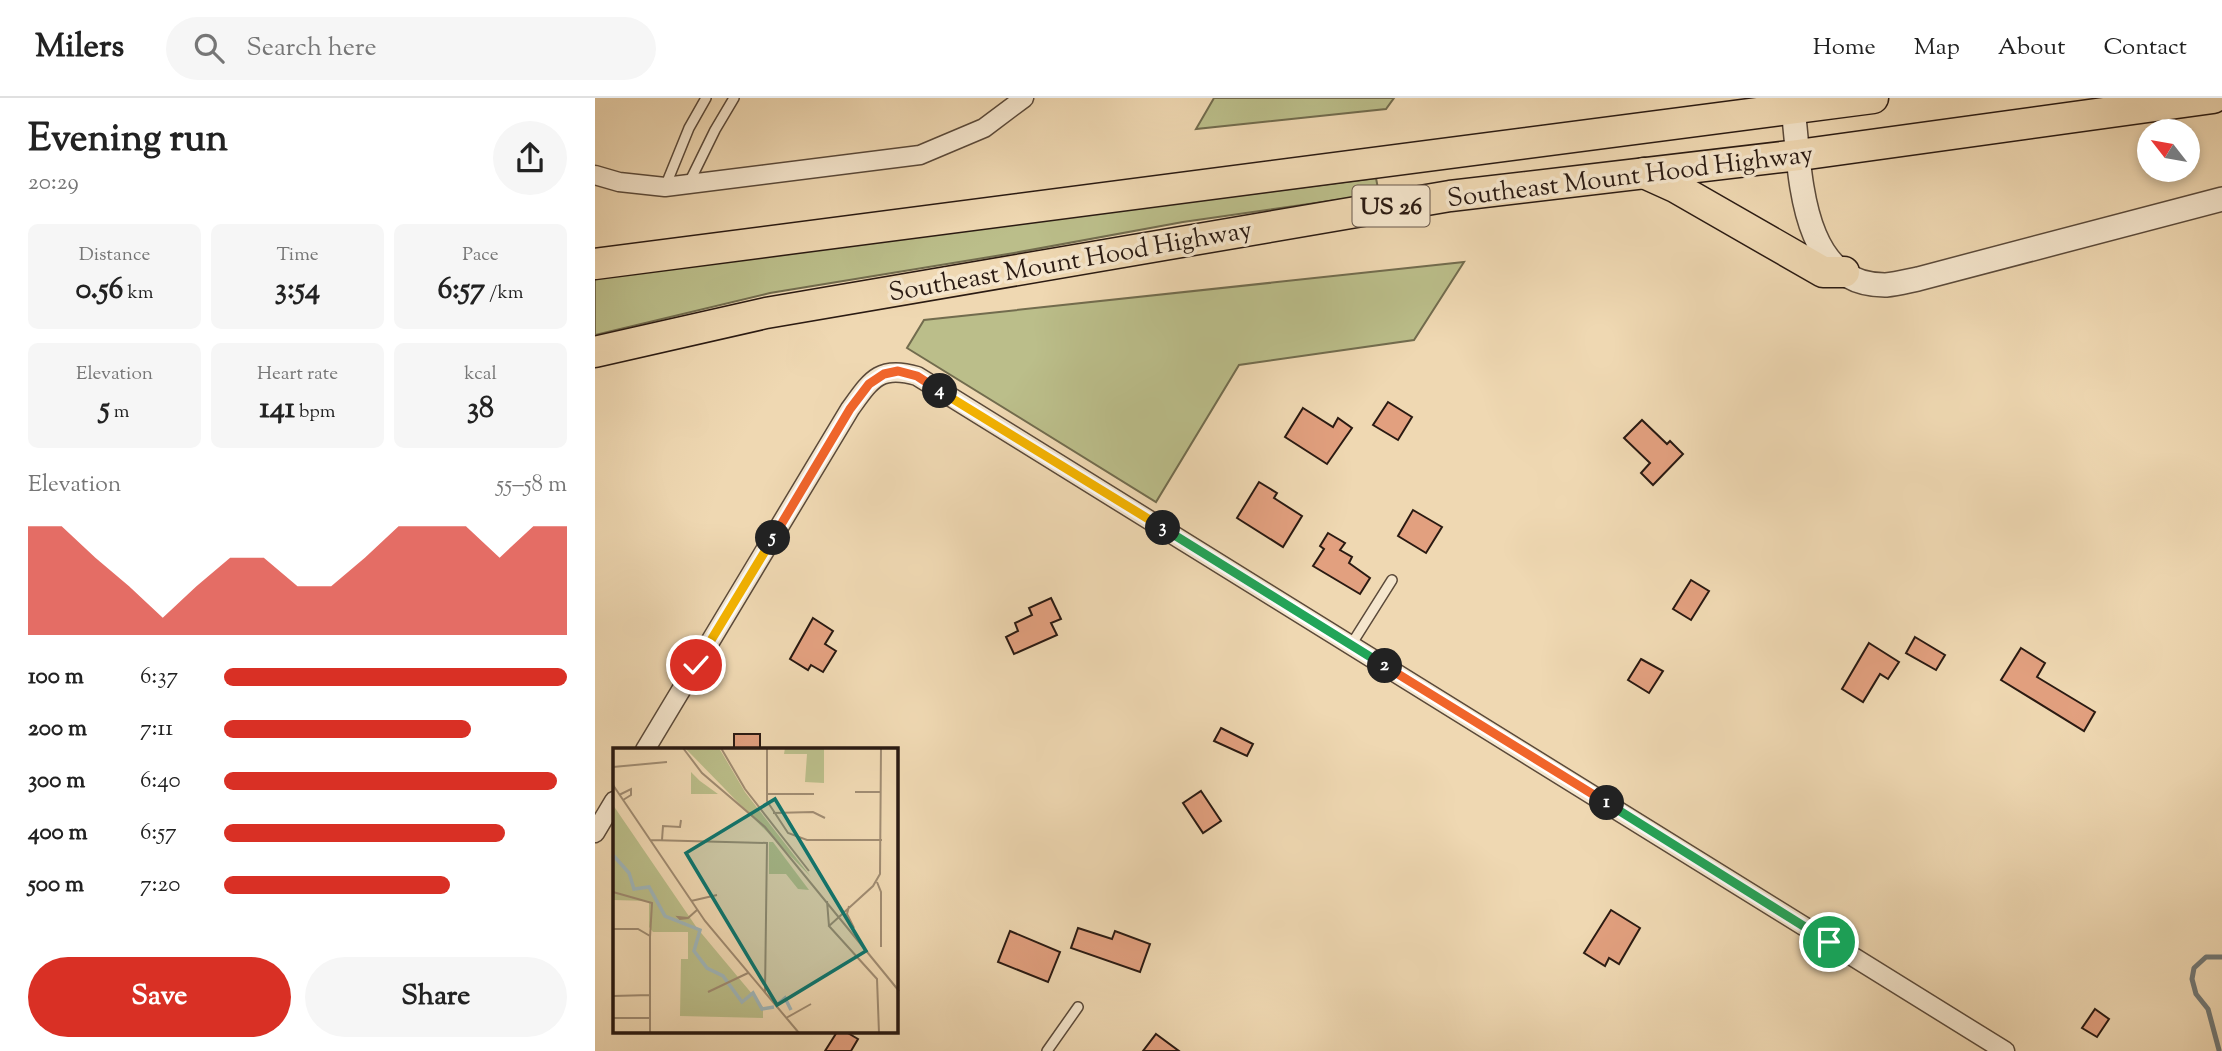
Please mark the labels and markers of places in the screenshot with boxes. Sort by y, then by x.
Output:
pin: 4 [923,374,957,408]
pin: 3 [1145,510,1181,546]
pin: 5 [755,520,791,556]
pin [666,635,726,695]
pin: 2 [1367,648,1403,684]
pin: 1 [1590,786,1625,820]
pin [1799,912,1859,972]

